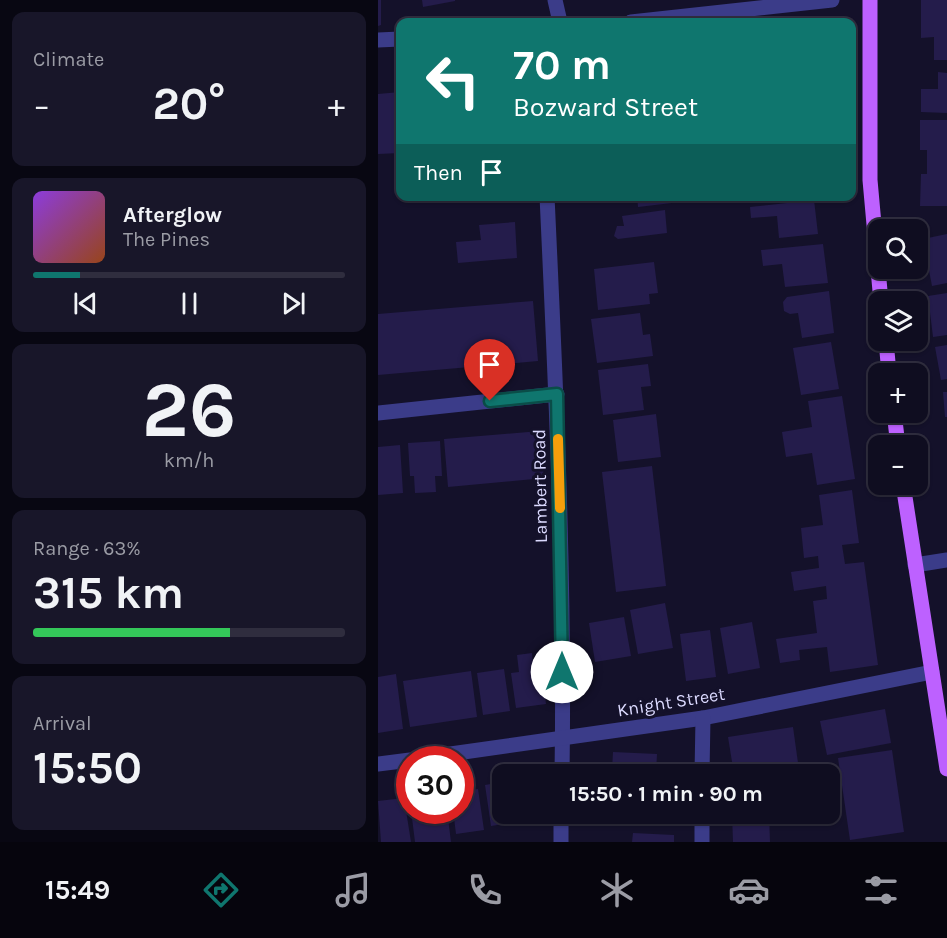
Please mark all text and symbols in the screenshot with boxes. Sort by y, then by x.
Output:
text: 70 m [513,40,611,90]
icon: left [414,42,492,120]
text: Climate [33,48,104,71]
text: 20° [152,78,226,130]
text: − [33,86,50,124]
text: + [328,86,345,124]
text: Bozward Street [513,91,698,123]
icon: arrive [475,156,508,189]
text: Then [414,160,463,186]
text: Afterglow [123,202,222,228]
map controls [868,219,928,495]
button: search [868,219,928,279]
text: The Pines [123,228,210,251]
icon: previous [69,287,102,320]
icon: pause [173,287,206,320]
icon: next [277,287,310,320]
button: layers [868,291,928,351]
pin [464,339,515,401]
icon: arrive [473,348,506,381]
button: + [868,363,928,423]
text: 26 [142,364,236,456]
street label: Lambert Road [528,429,552,543]
button: − [868,435,928,495]
text: km/h [164,449,214,472]
text: Range · 63% [33,537,141,560]
text: 315 km [33,567,184,619]
position arrow [530,640,594,704]
street label: Knight Street [616,683,727,721]
text: Arrival [33,712,92,735]
text: 15:50 [33,742,142,794]
speed limit sign: 30 [396,746,474,824]
text: 15:50 · 1 min · 90 m [569,781,763,807]
icon: directions [200,869,242,911]
icon: music [332,869,374,911]
icon: phone [464,869,506,911]
icon: climate [596,869,638,911]
icon: car [728,869,770,911]
icon: filters [860,869,902,911]
text: 15:49 [45,874,110,906]

